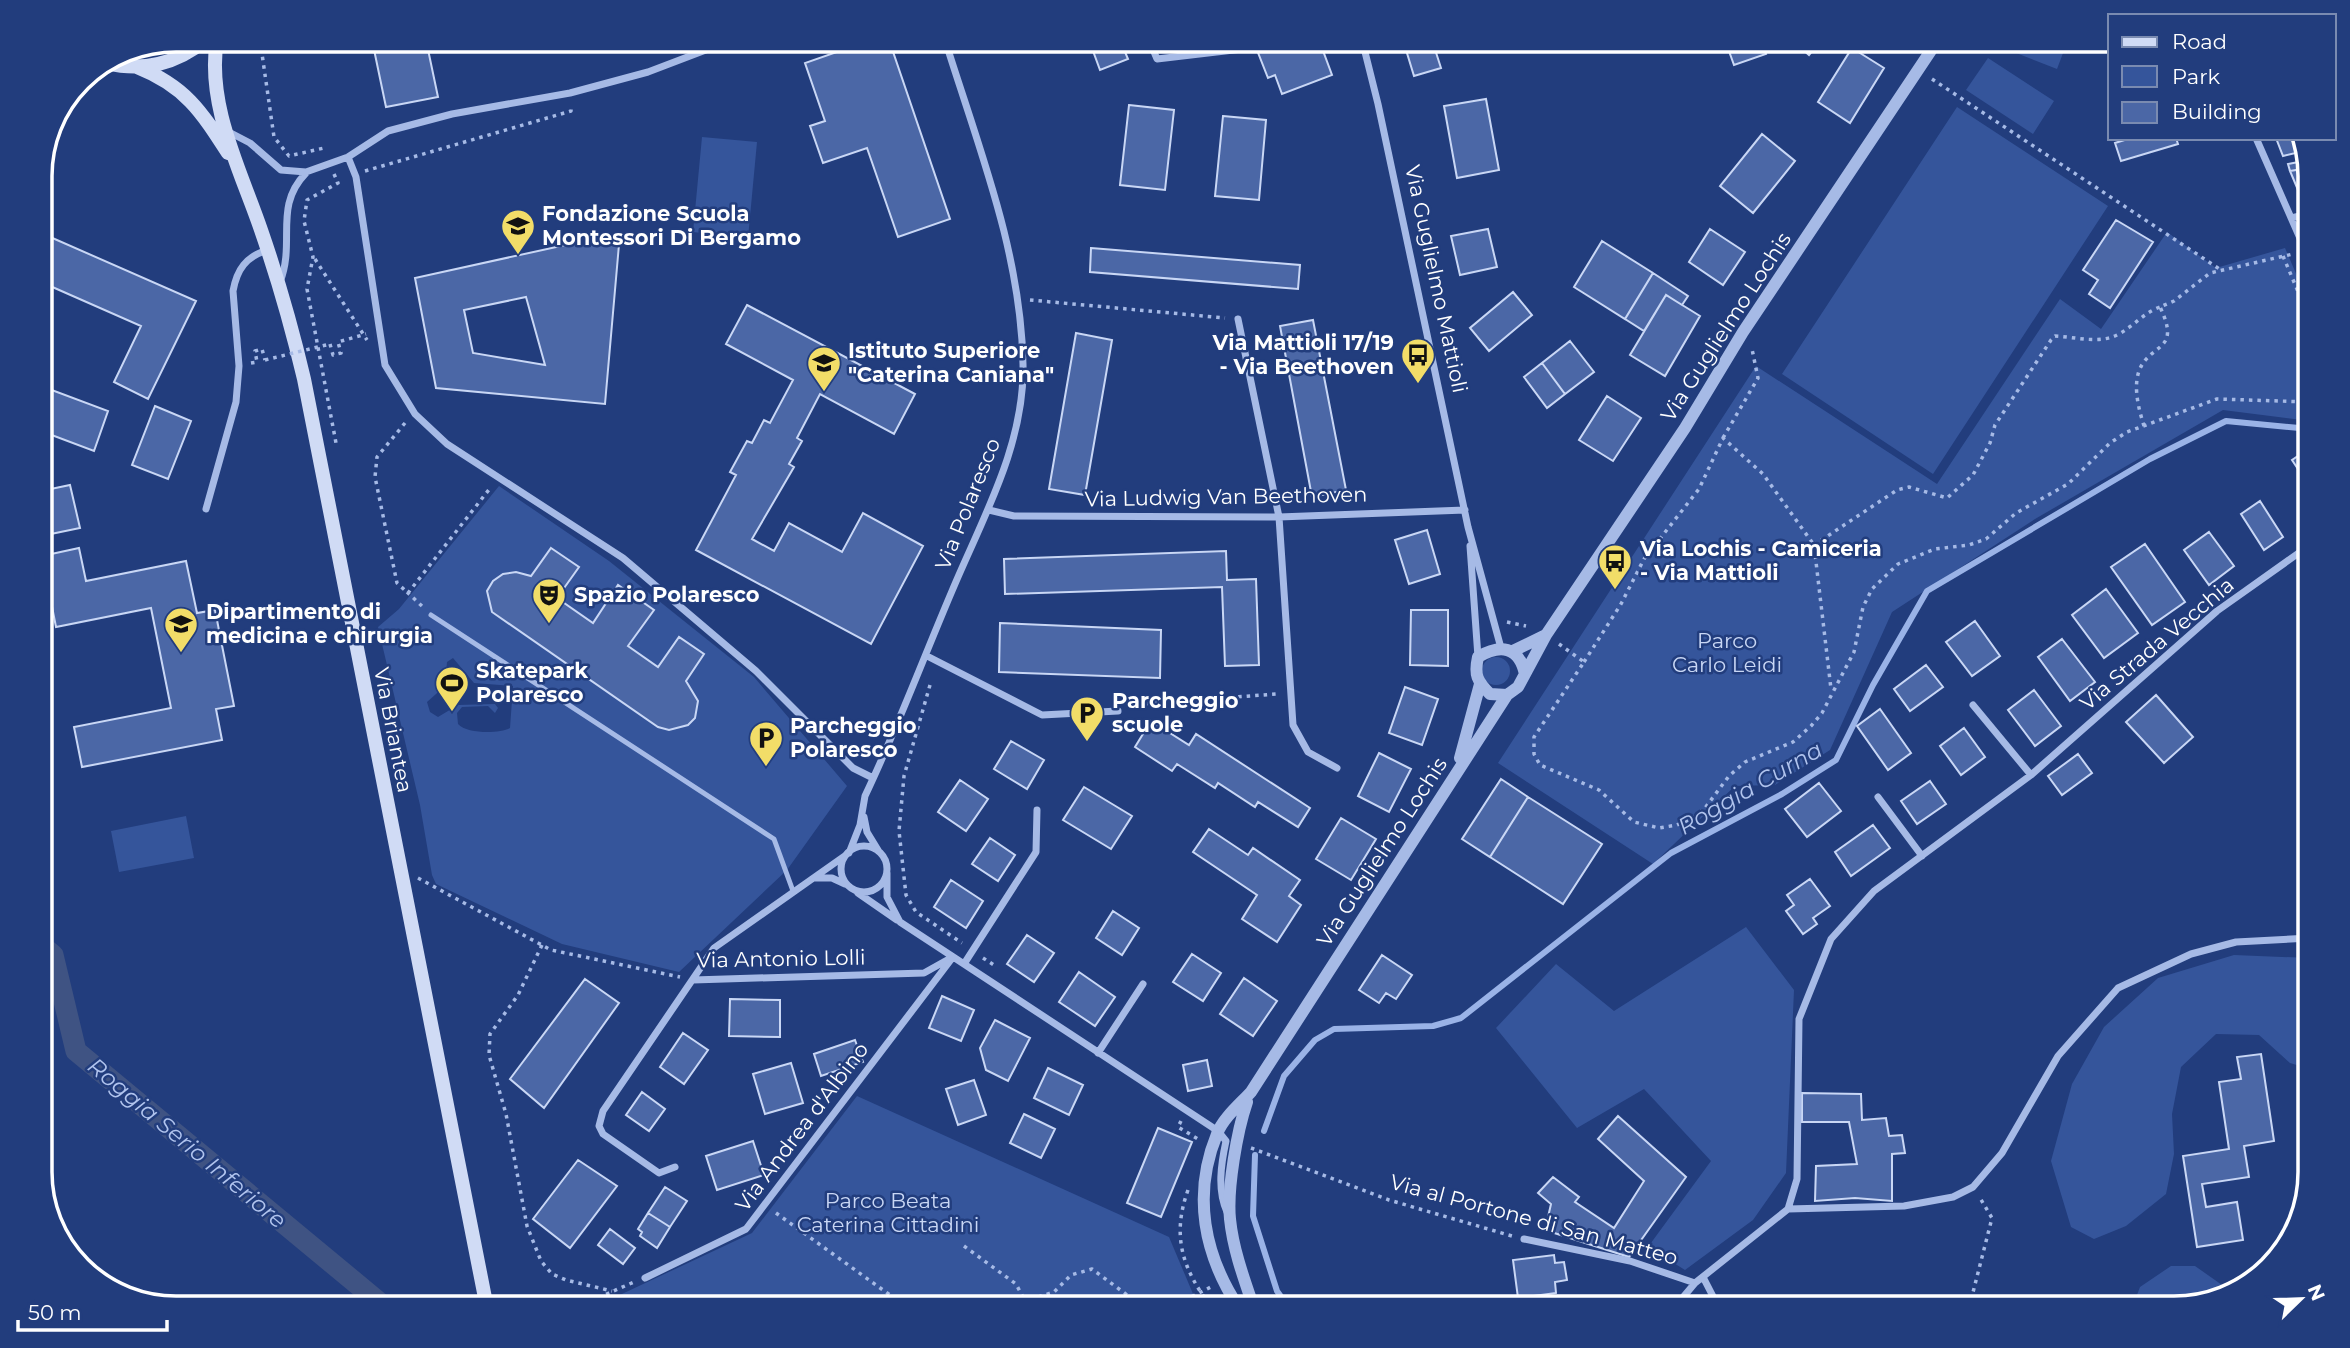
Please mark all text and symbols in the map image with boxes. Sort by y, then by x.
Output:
legend [2108,14,2336,140]
text: Road [2172,29,2227,54]
text: Park [2172,64,2220,89]
text: Building [2172,99,2262,124]
street label: Via Guglielmo Mattioli [1400,163,1473,395]
place label: Fondazione Scuola Montessori Di Bergamo [542,201,801,250]
school or university icon: Fondazione Scuola Montessori Di Bergamo [499,207,537,256]
street label: Via Guglielmo Lochis [1655,228,1796,426]
place label: Via Mattioli 17/19 - Via Beethoven [1212,330,1394,379]
bus stop icon: Via Mattioli 17/19 - Via Beethoven [1399,336,1437,385]
place label: Istituto Superiore "Caterina Caniana" [848,338,1054,387]
school or university icon: Istituto Superiore "Caterina Caniana" [805,344,843,393]
street label: Via Polaresco [930,434,1005,573]
street label: Via Ludwig Van Beethoven [1084,482,1368,511]
place label: Via Lochis - Camiceria - Via Mattioli [1639,536,1882,585]
bus stop icon: Via Lochis - Camiceria - Via Mattioli [1596,542,1634,591]
street label: Via Strada Vecchia [2075,572,2239,715]
theatre icon: Spazio Polaresco [530,576,568,625]
place label: Spazio Polaresco [574,582,760,607]
place label: Dipartimento di medicina e chirurgia [206,599,433,648]
school or university icon: Dipartimento di medicina e chirurgia [162,605,200,654]
park label: Parco Carlo Leidi [1672,628,1782,677]
place label: Skatepark Polaresco [476,658,588,707]
sports icon: Skatepark Polaresco [433,664,471,713]
street label: Via Briantea [369,665,418,795]
place label: Parcheggio scuole [1112,688,1239,737]
parking icon: Parcheggio scuole [1068,694,1106,743]
place label: Parcheggio Polaresco [790,713,917,762]
parking icon: Parcheggio Polaresco [747,719,785,768]
water label: Roggia Curna [1673,735,1827,841]
street label: Via Guglielmo Lochis [1311,753,1452,951]
street label: Via Antonio Lolli [696,945,866,972]
street label: Via Andrea d'Albino [730,1037,873,1216]
water label: Roggia Serio Inferiore [82,1052,292,1234]
street label: Via al Portone di San Matteo [1388,1169,1681,1270]
park label: Parco Beata Caterina Cittadini [797,1188,979,1237]
north arrow [2266,1264,2336,1334]
text: N [2303,1281,2330,1304]
scale bar [18,1288,166,1332]
text: 50 m [28,1300,82,1325]

